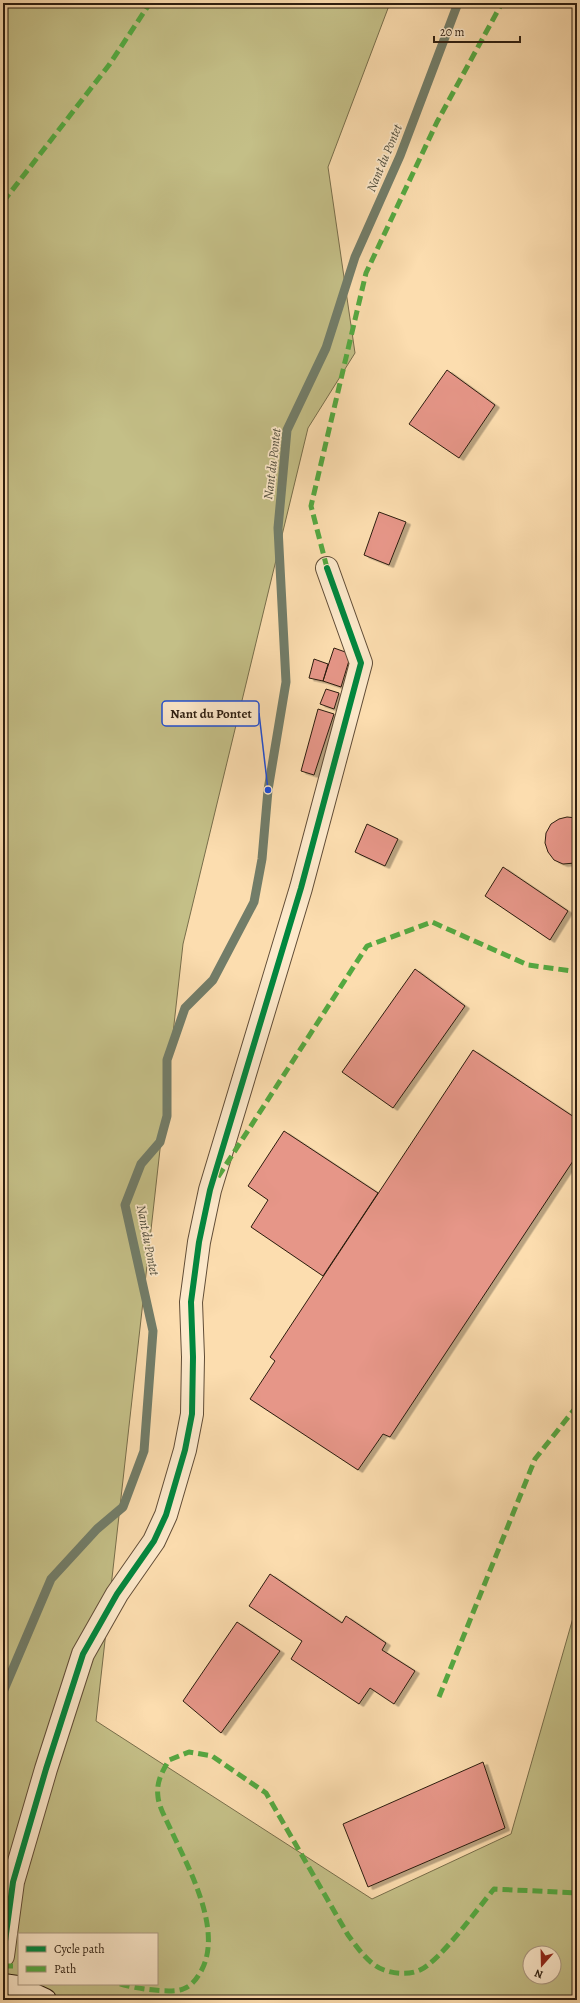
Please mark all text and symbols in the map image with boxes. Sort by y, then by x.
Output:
scale bar [434,18,520,44]
text: 20 m [440,24,464,40]
water label: Nant du Pontet [362,121,406,194]
water label: Nant du Pontet [259,426,285,501]
callout: Nant du Pontet [162,701,259,726]
text: Nant du Pontet [170,705,252,722]
water label: Nant du Pontet [133,1203,163,1278]
legend [18,1933,158,1985]
text: Cycle path [54,1941,105,1957]
north arrow [522,1945,562,1985]
text: Path [54,1961,77,1977]
text: N [532,1966,545,1982]

